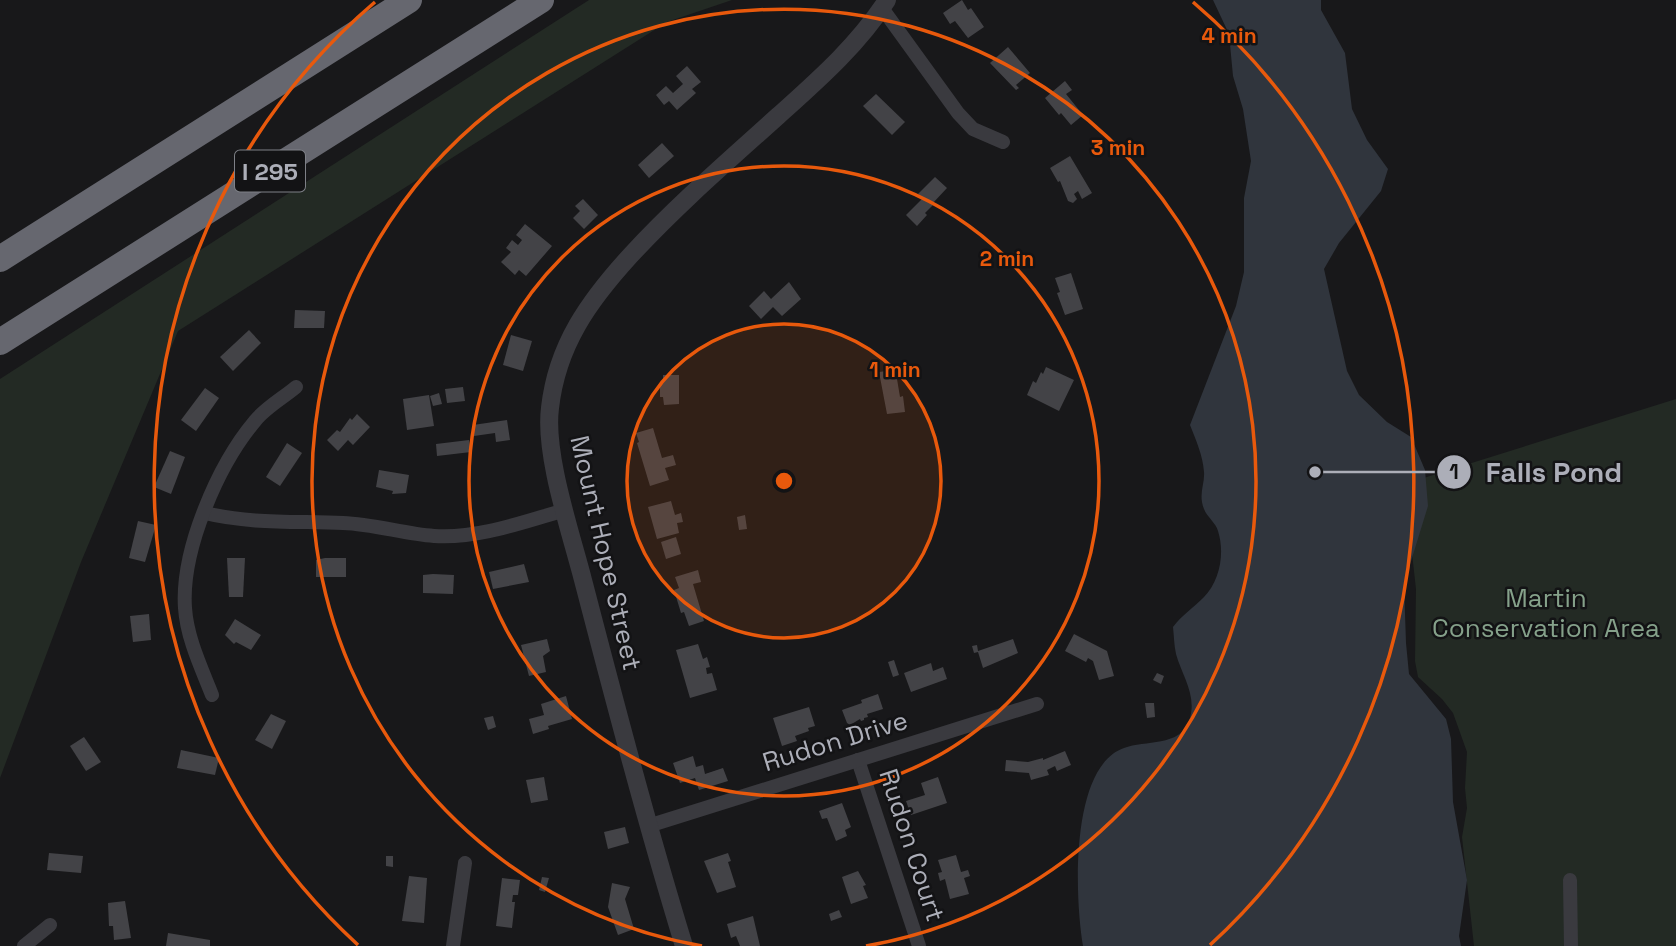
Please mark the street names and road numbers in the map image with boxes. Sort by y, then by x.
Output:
road number: I 295 [235,150,305,191]
street label: Mount Hope Street [562,432,650,674]
street label: Rudon Drive [758,703,912,779]
street label: Rudon Court [871,765,953,925]

